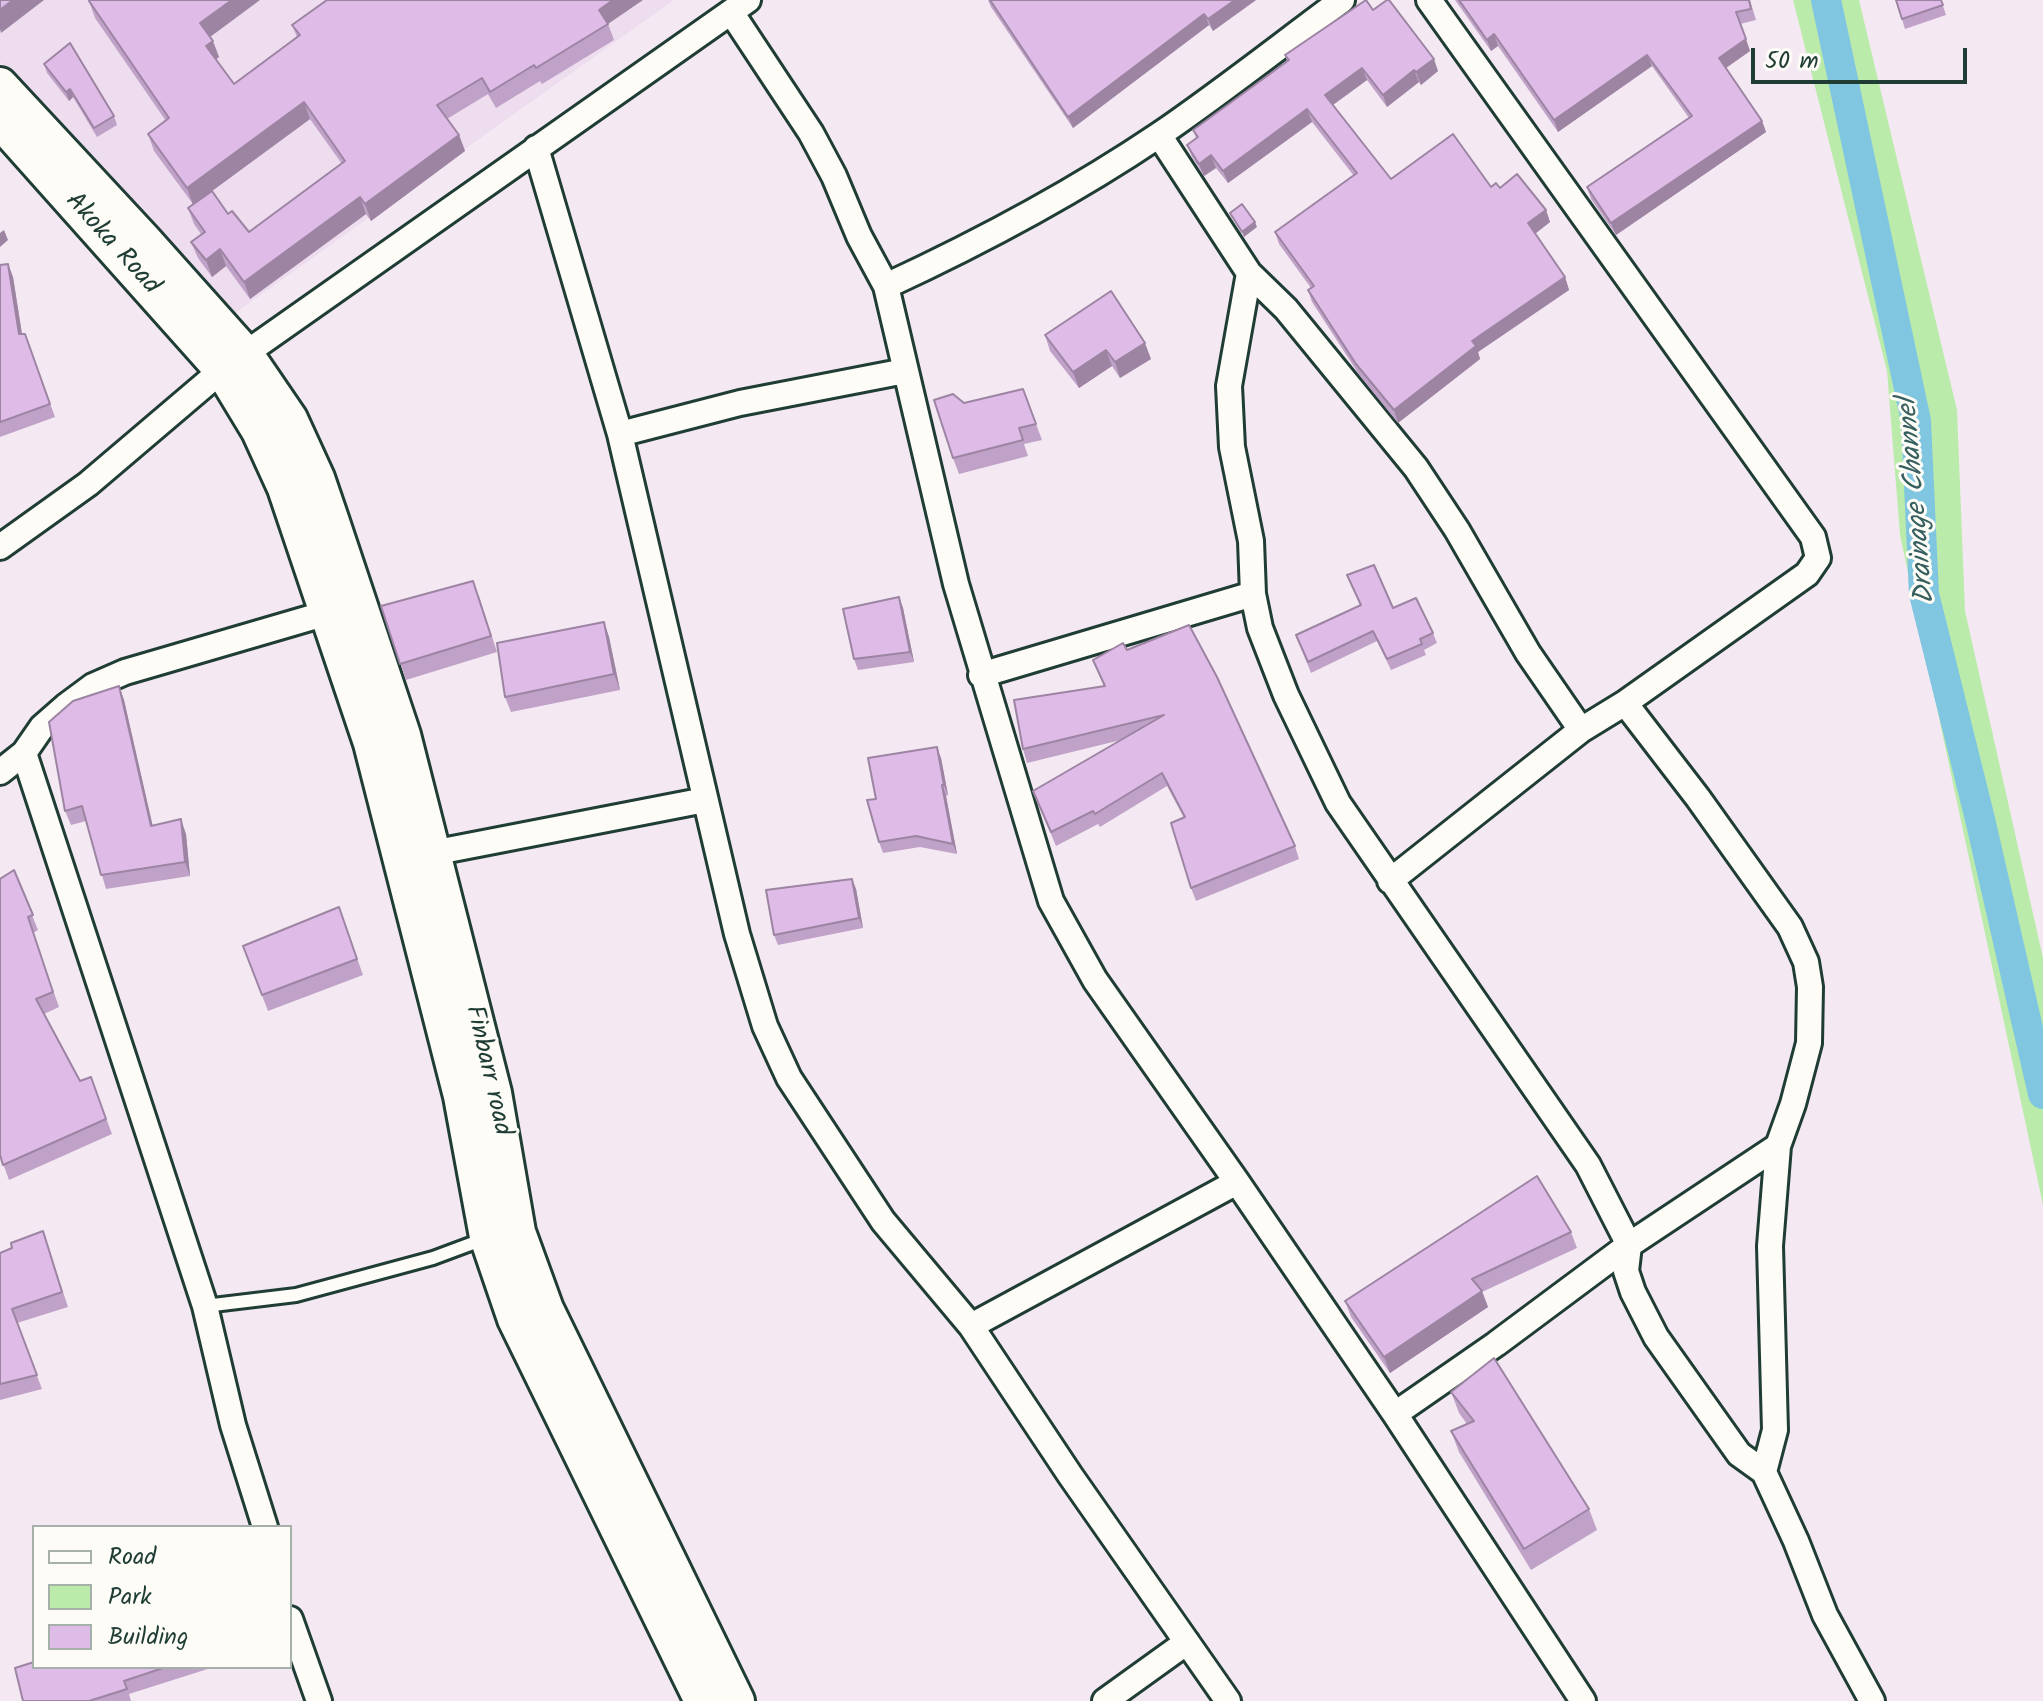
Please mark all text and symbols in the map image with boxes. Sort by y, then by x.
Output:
scale bar [1755,32,1971,82]
text: 50 m [1765,42,1819,81]
street label: Akoka Road [57,187,165,303]
water label: Drainage Channel [1893,397,1945,605]
street label: Finbarr road [456,1003,516,1139]
legend [32,1525,292,1669]
text: Road [108,1538,156,1577]
text: Park [108,1578,152,1617]
text: Building [108,1618,188,1657]

